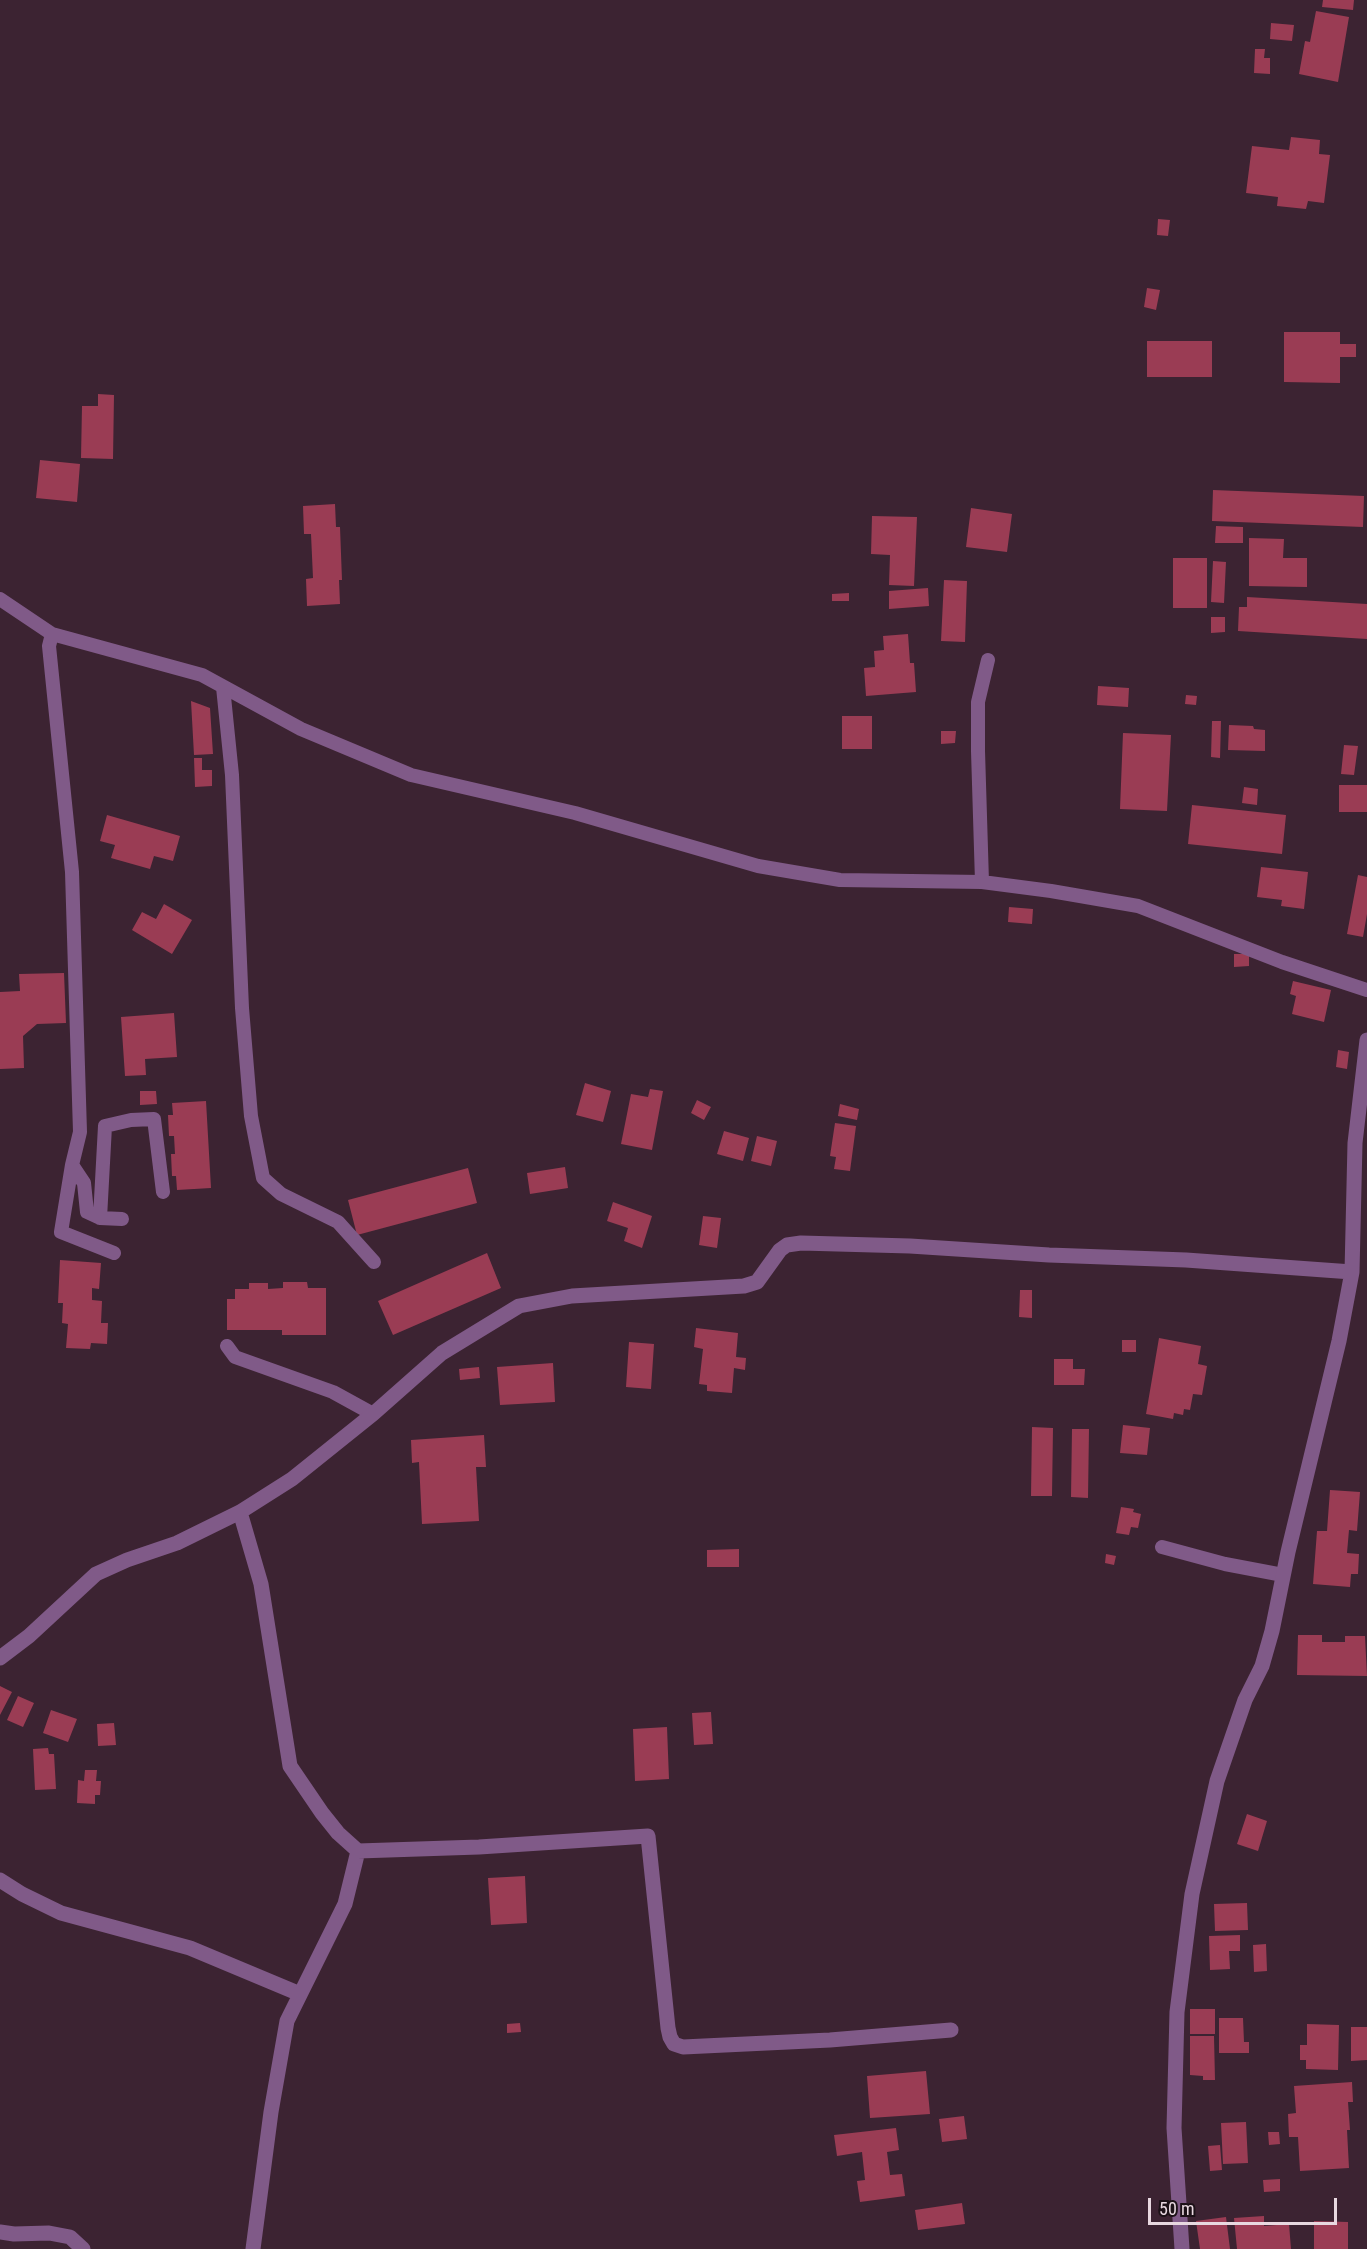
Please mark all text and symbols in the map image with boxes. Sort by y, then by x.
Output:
scale bar [1151,2186,1340,2224]
text: 50 m [1159,2198,1194,2219]

